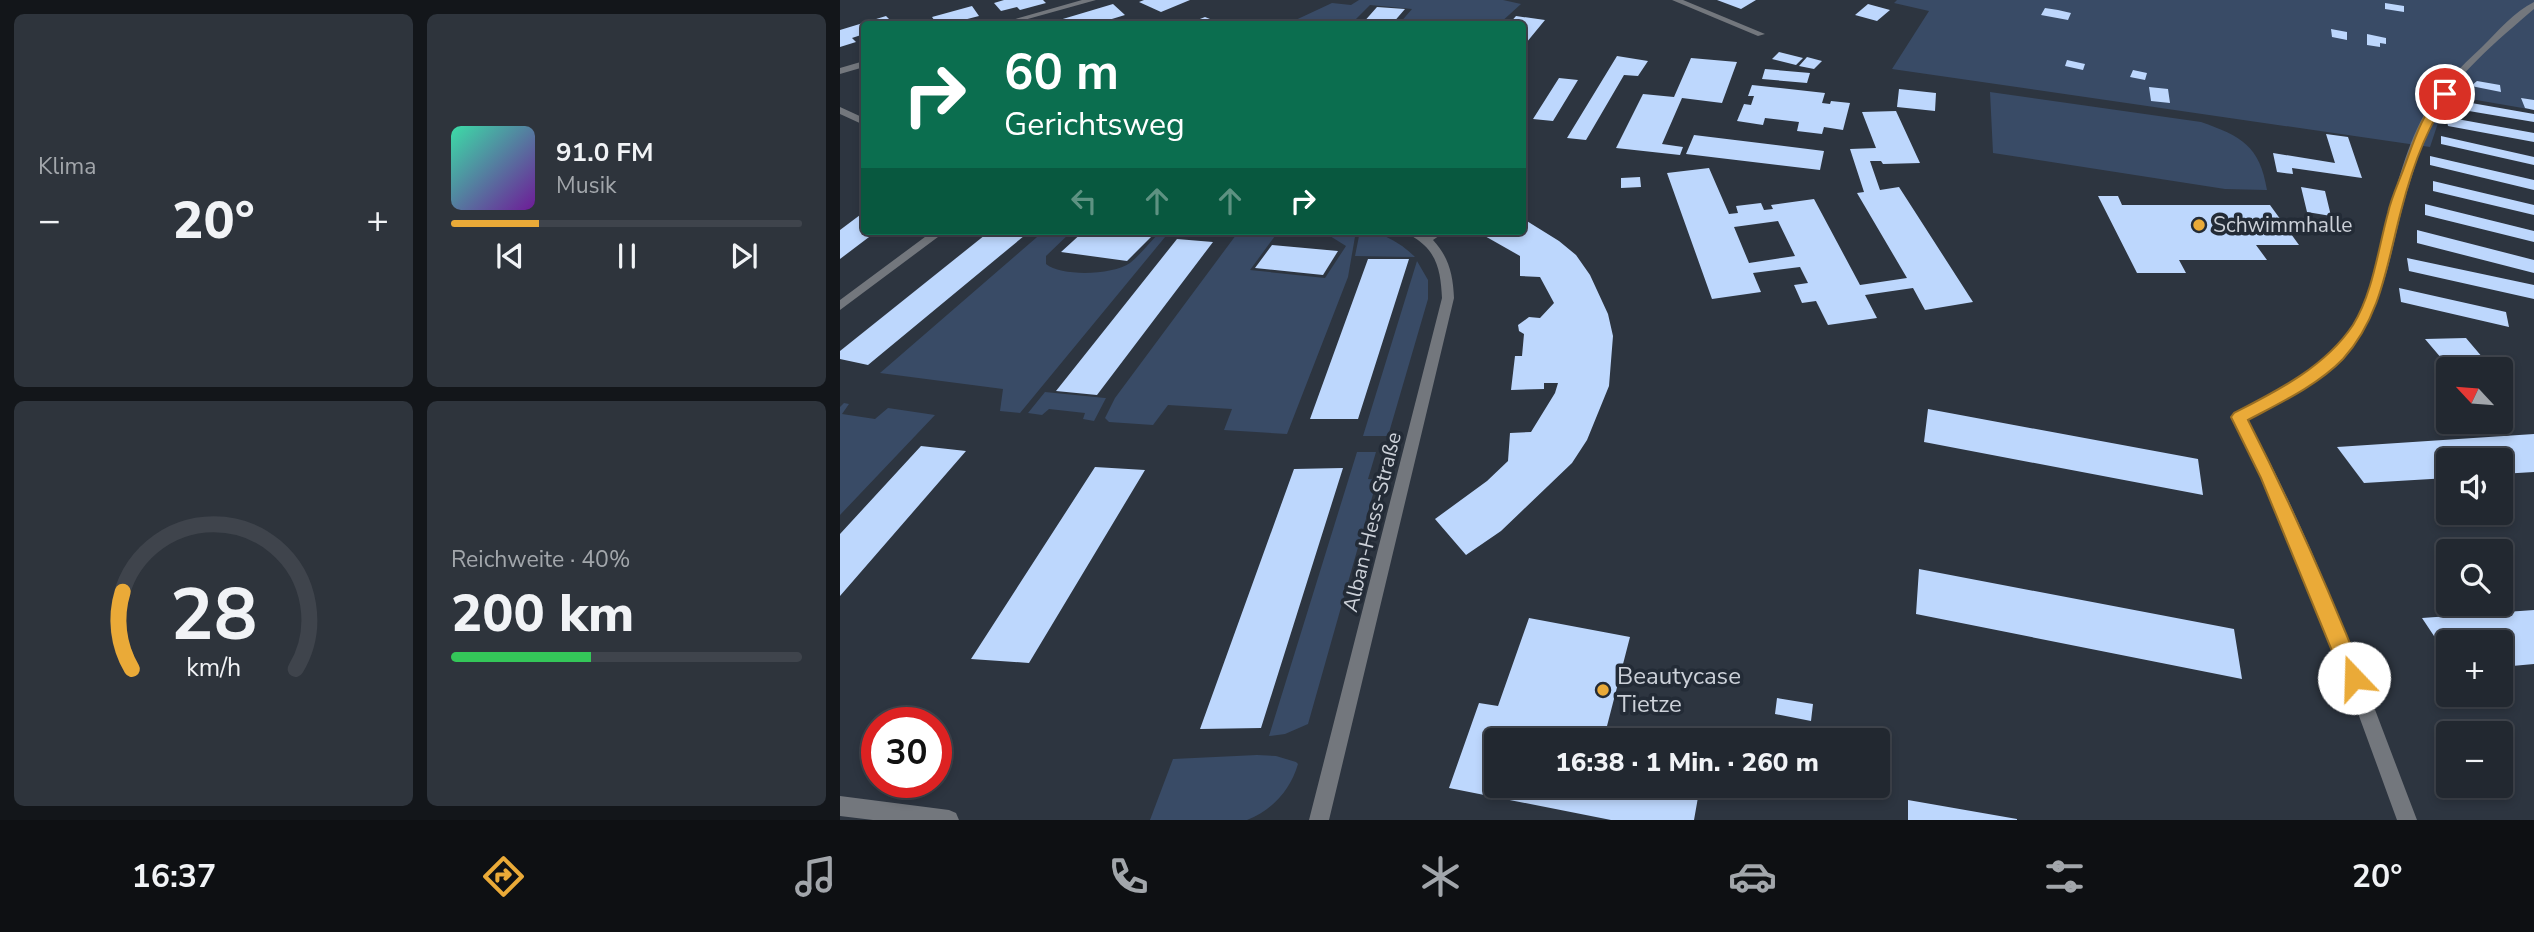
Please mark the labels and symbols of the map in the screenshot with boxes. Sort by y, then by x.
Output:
pin [2415,64,2475,124]
place label: Schwimmhalle [2213,211,2353,239]
marker: Schwimmhalle [2191,217,2207,233]
north arrow [2436,357,2513,434]
street label: Alban-Hess-Straße [1336,429,1408,615]
position arrow [2317,641,2391,715]
place label: Beautycase Tietze [1617,660,1741,720]
marker: Beautycase Tietze [1595,682,1611,698]
speed limit sign: 30 [861,707,952,798]

